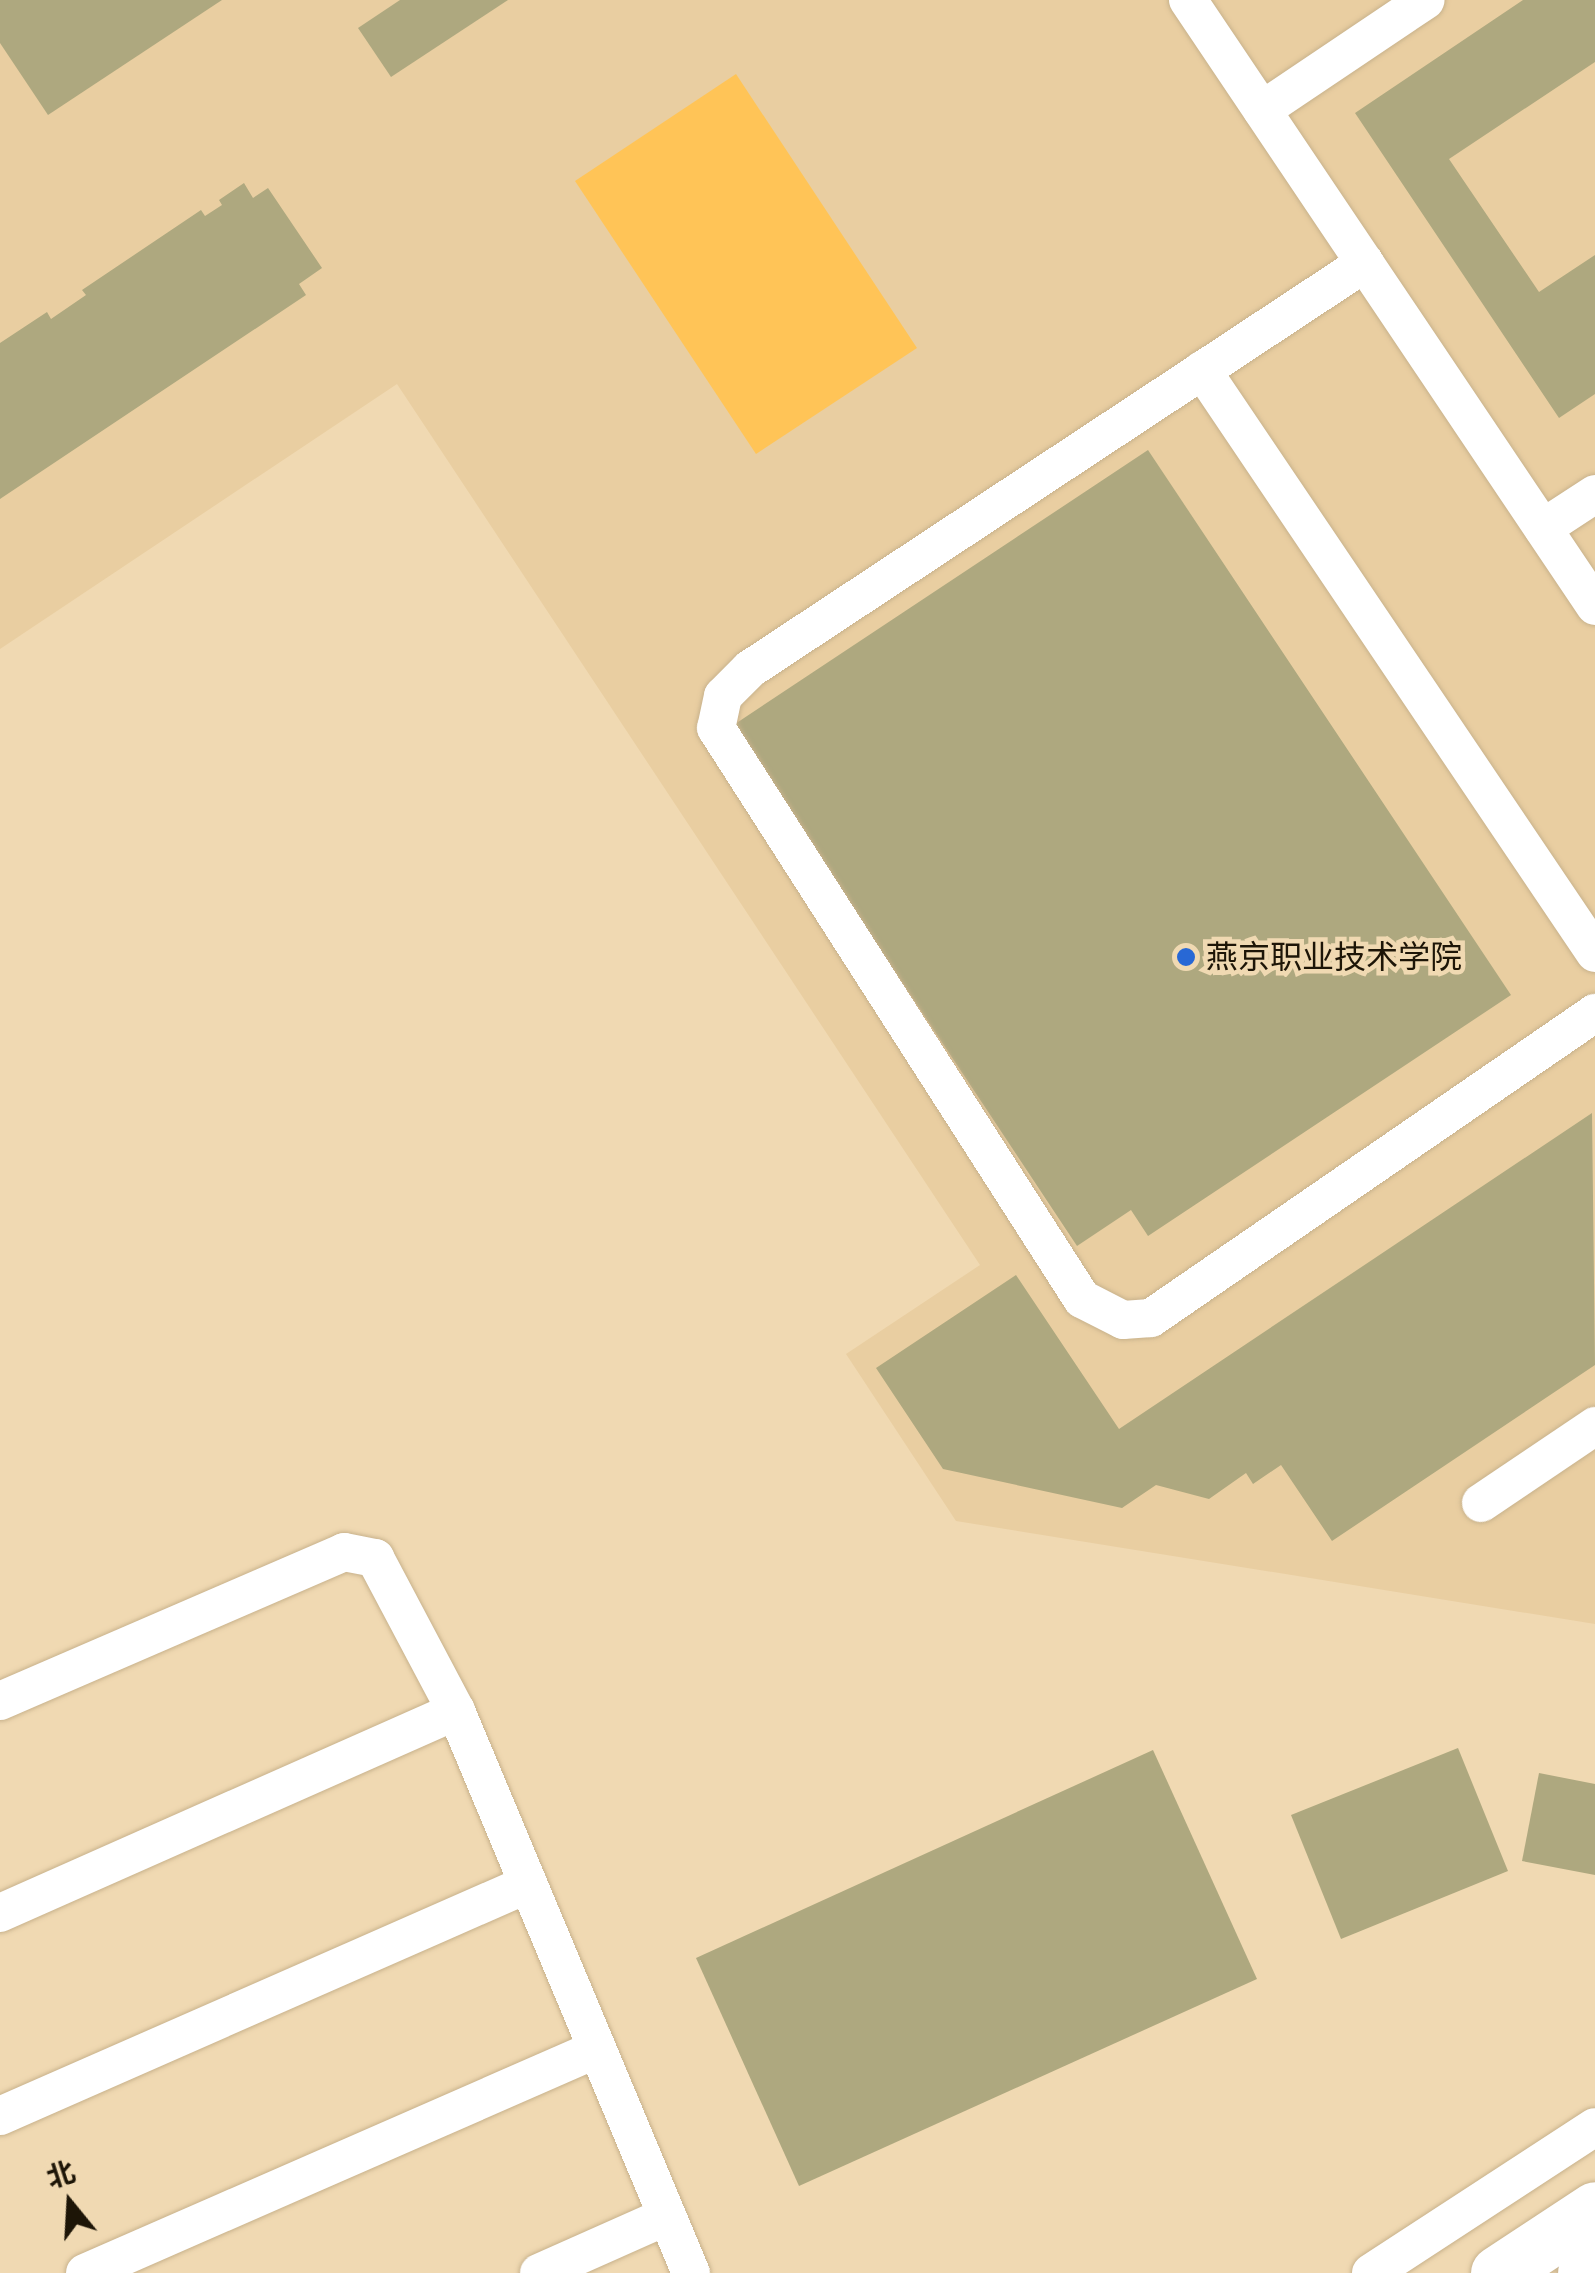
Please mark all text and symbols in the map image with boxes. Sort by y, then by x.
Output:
place label: 燕京职业技术学院 [1206,938,1462,976]
marker: 燕京职业技术学院 [1175,946,1197,968]
north arrow [20,2153,120,2253]
text: 北 [42,2154,79,2194]

